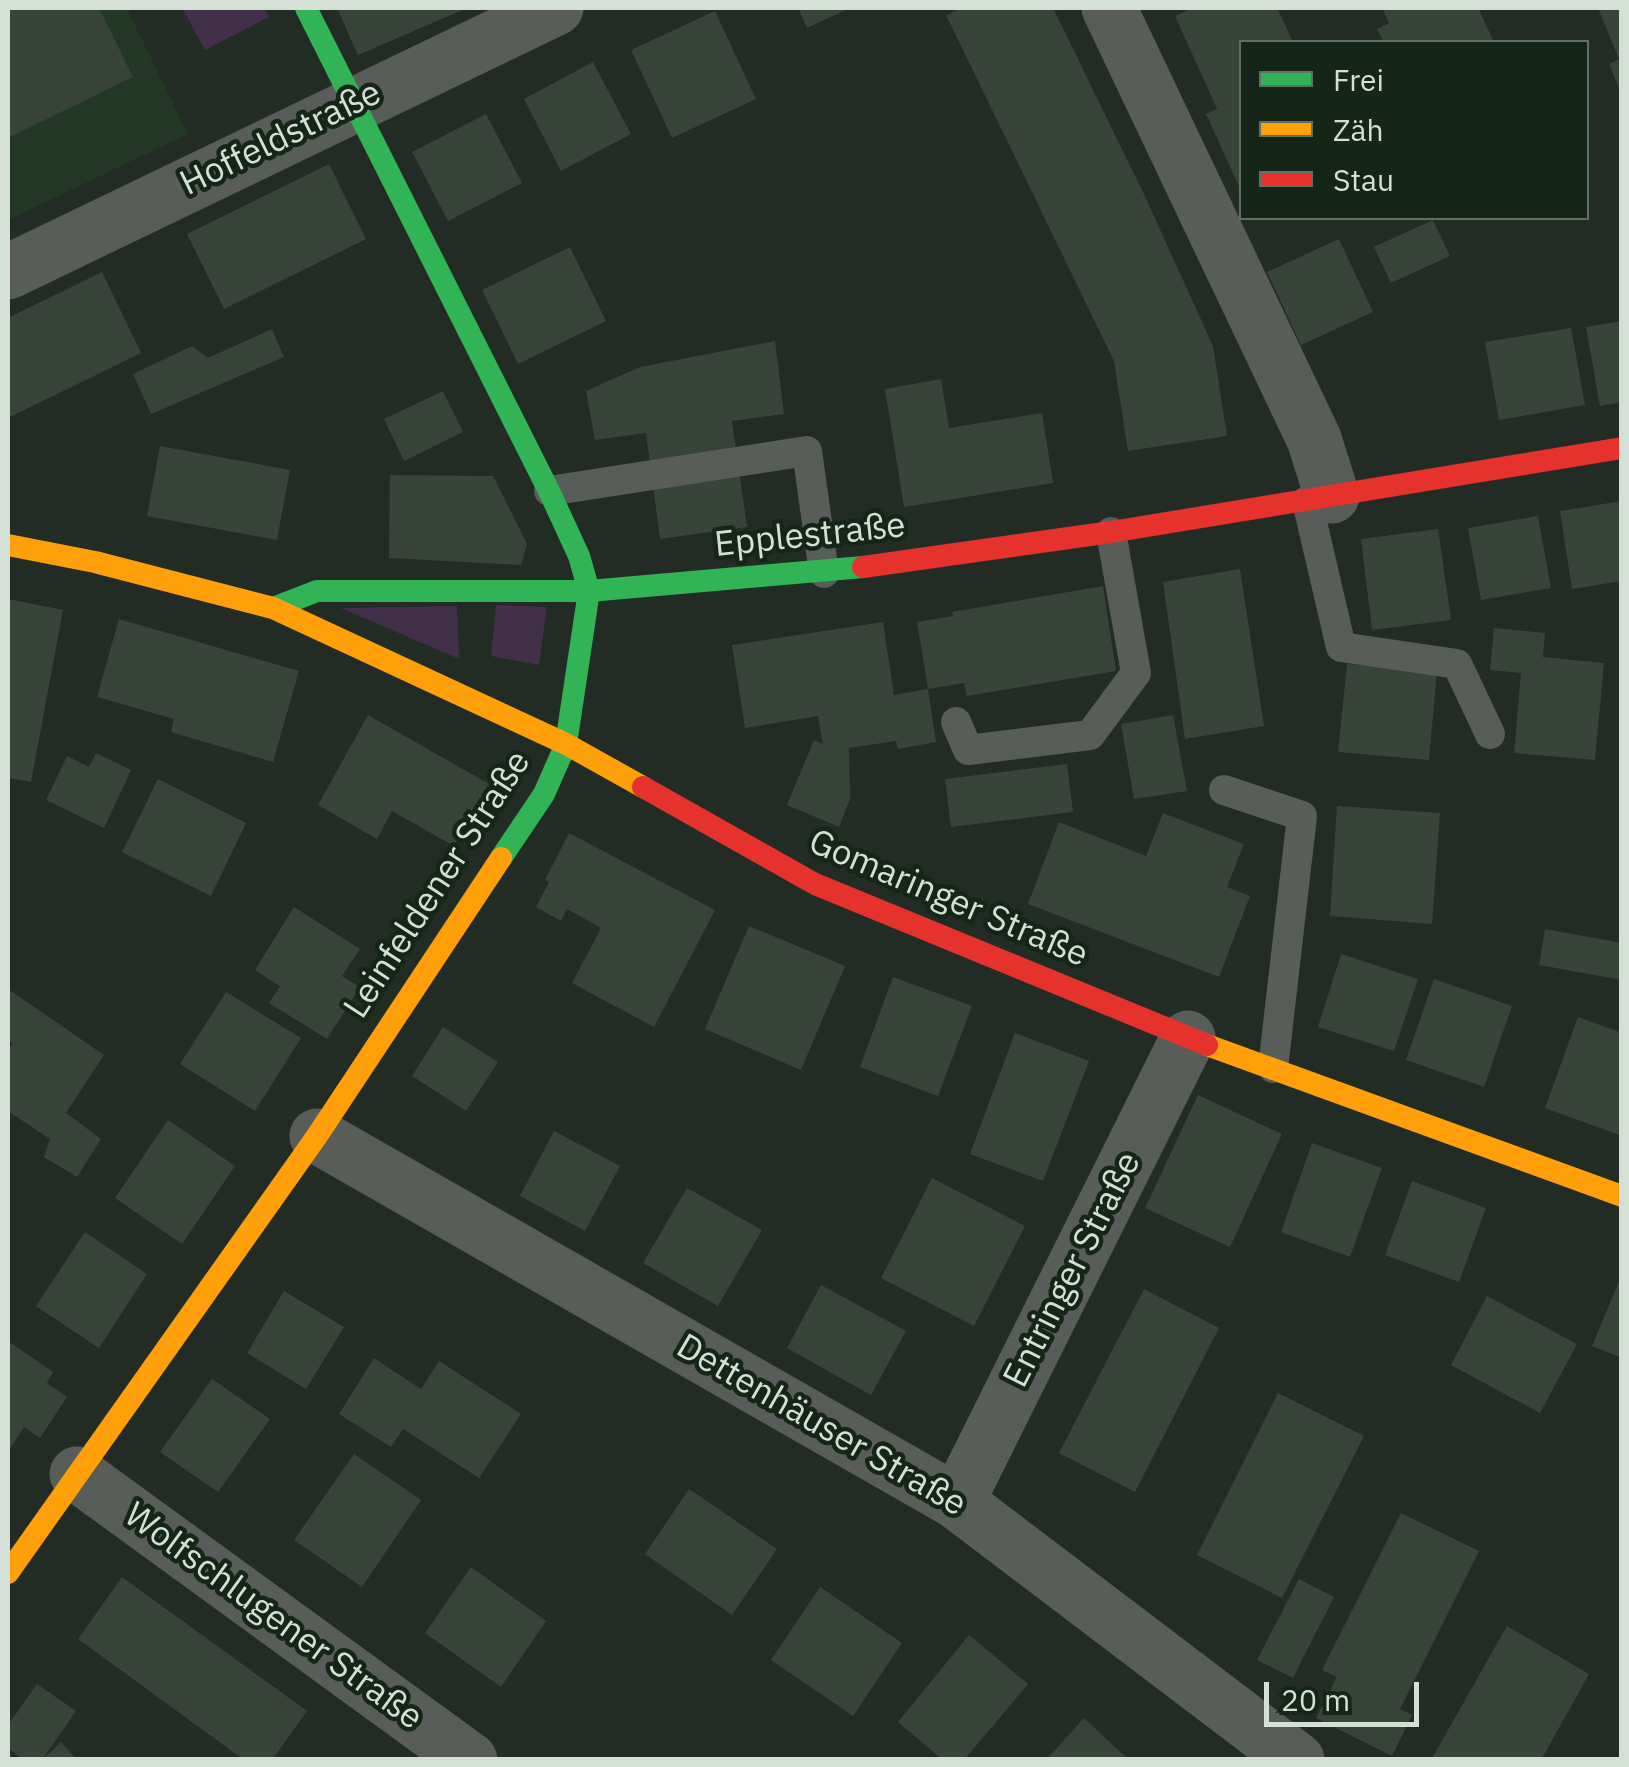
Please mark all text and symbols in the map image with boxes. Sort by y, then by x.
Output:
legend [1239,40,1589,220]
text: Frei [1333,60,1384,99]
street label: Hoffeldstraße [174,72,388,206]
text: Zäh [1333,110,1383,149]
text: Stau [1333,160,1394,199]
street label: Epplestraße [712,505,908,567]
street label: Leinfeldener Straße [336,743,540,1027]
street label: Gomaringer Straße [802,821,1094,977]
street label: Entringer Straße [996,1145,1150,1395]
street label: Dettenhäuser Straße [669,1326,973,1526]
street label: Wolfschlugener Straße [116,1495,430,1739]
scale bar [1269,1662,1424,1724]
text: 20 m [1281,1680,1350,1719]

